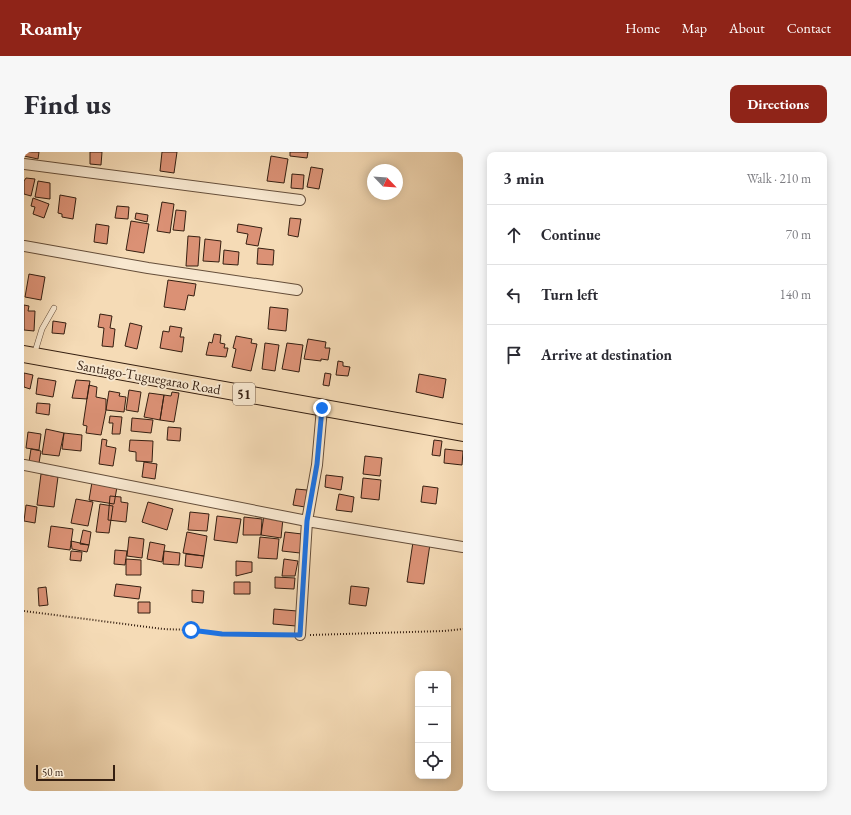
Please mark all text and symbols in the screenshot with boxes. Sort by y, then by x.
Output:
text: Roamly [20,16,82,41]
text: Home [625,19,660,37]
text: Map [682,19,707,37]
text: About [729,19,765,37]
text: Contact [787,19,831,37]
button: Directions [730,85,827,123]
text: Find us [24,86,111,122]
north arrow [367,164,403,200]
text: 3 min [503,167,544,189]
text: Walk · 210 m [747,170,811,187]
icon: ahead [503,224,525,246]
text: Continue [541,225,601,244]
text: 70 m [786,226,811,243]
icon: left [503,284,525,306]
text: Turn left [541,285,598,304]
text: 140 m [780,286,811,303]
icon: arrive [503,344,525,366]
text: Arrive at destination [541,345,672,364]
street label: Santiago-Tuguegarao Road [76,355,223,399]
road number: 51 [233,383,255,405]
route end [313,399,331,417]
route start [182,621,200,639]
map controls [415,671,451,779]
button: + [415,671,451,707]
button: − [415,707,451,743]
button: locate [415,743,451,779]
scale bar [36,763,115,782]
text: 50 m [42,765,63,779]

